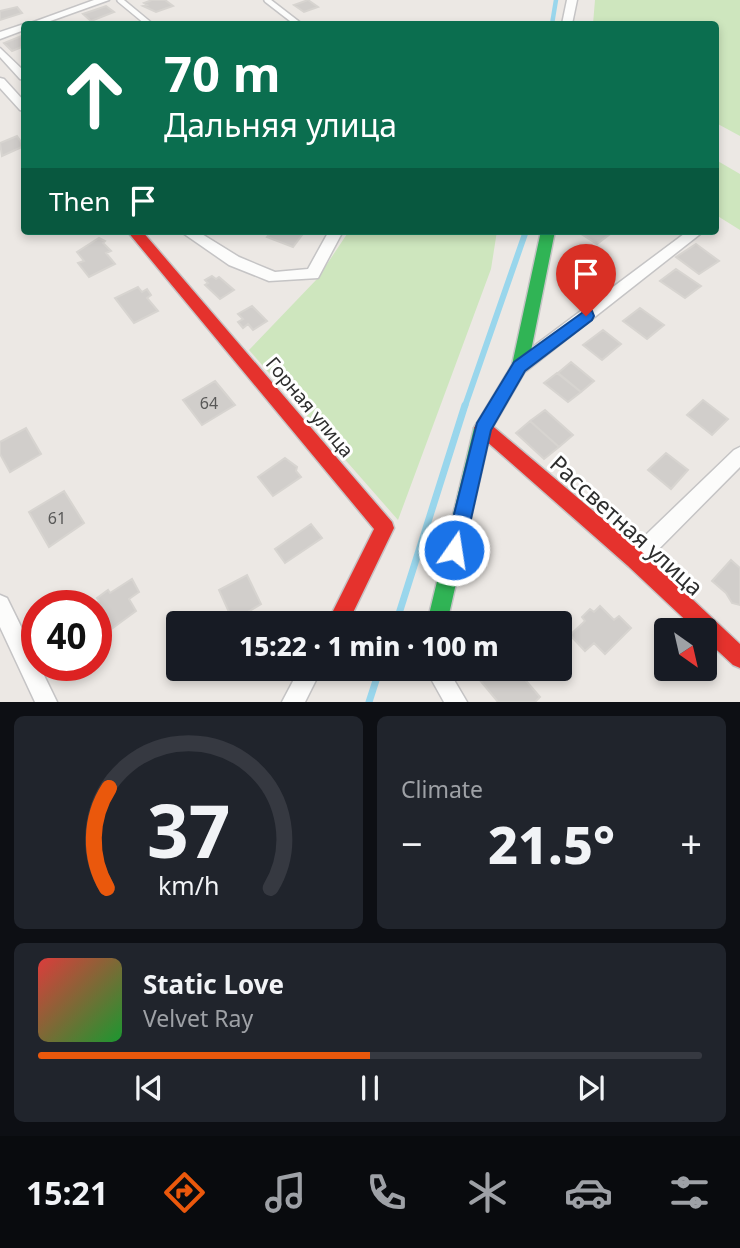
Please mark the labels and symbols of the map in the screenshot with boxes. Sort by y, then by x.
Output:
pin [556,244,616,316]
street label: Горная улица [260,351,360,463]
house number: 64 [200,392,218,414]
street label: Рассветная улица [543,448,711,602]
house number: 61 [48,507,66,529]
position arrow [417,513,491,587]
speed limit sign: 40 [21,590,112,681]
north arrow [654,618,718,681]

